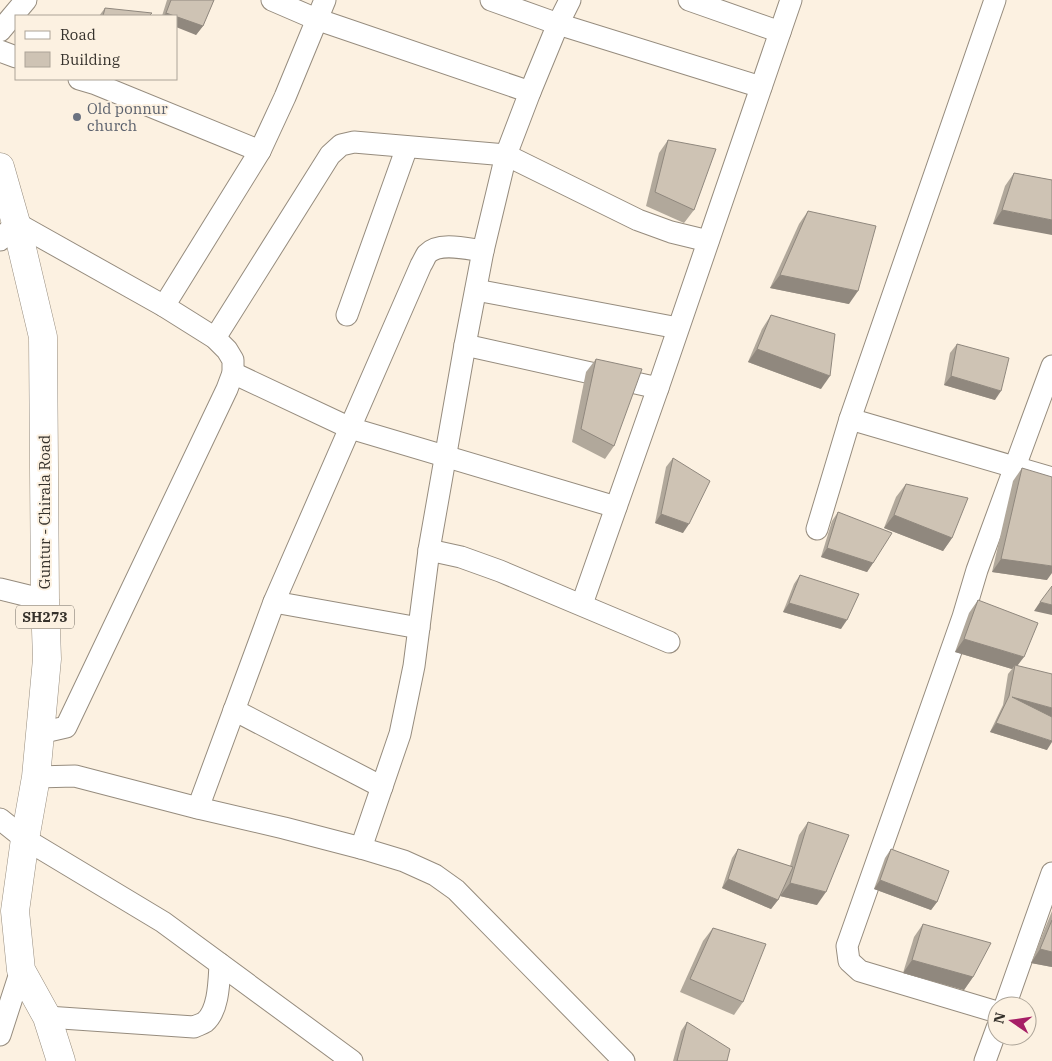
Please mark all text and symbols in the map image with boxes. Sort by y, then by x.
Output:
legend [15,15,178,80]
text: Road [60,25,96,44]
text: Building [60,50,120,69]
place label: Old ponnur church [87,99,168,135]
marker: Old ponnur church [71,111,83,123]
street label: Guntur - Chirala Road [35,435,54,589]
road number: SH273 [16,606,74,628]
north arrow [987,996,1037,1046]
text: N [989,1011,1009,1025]

